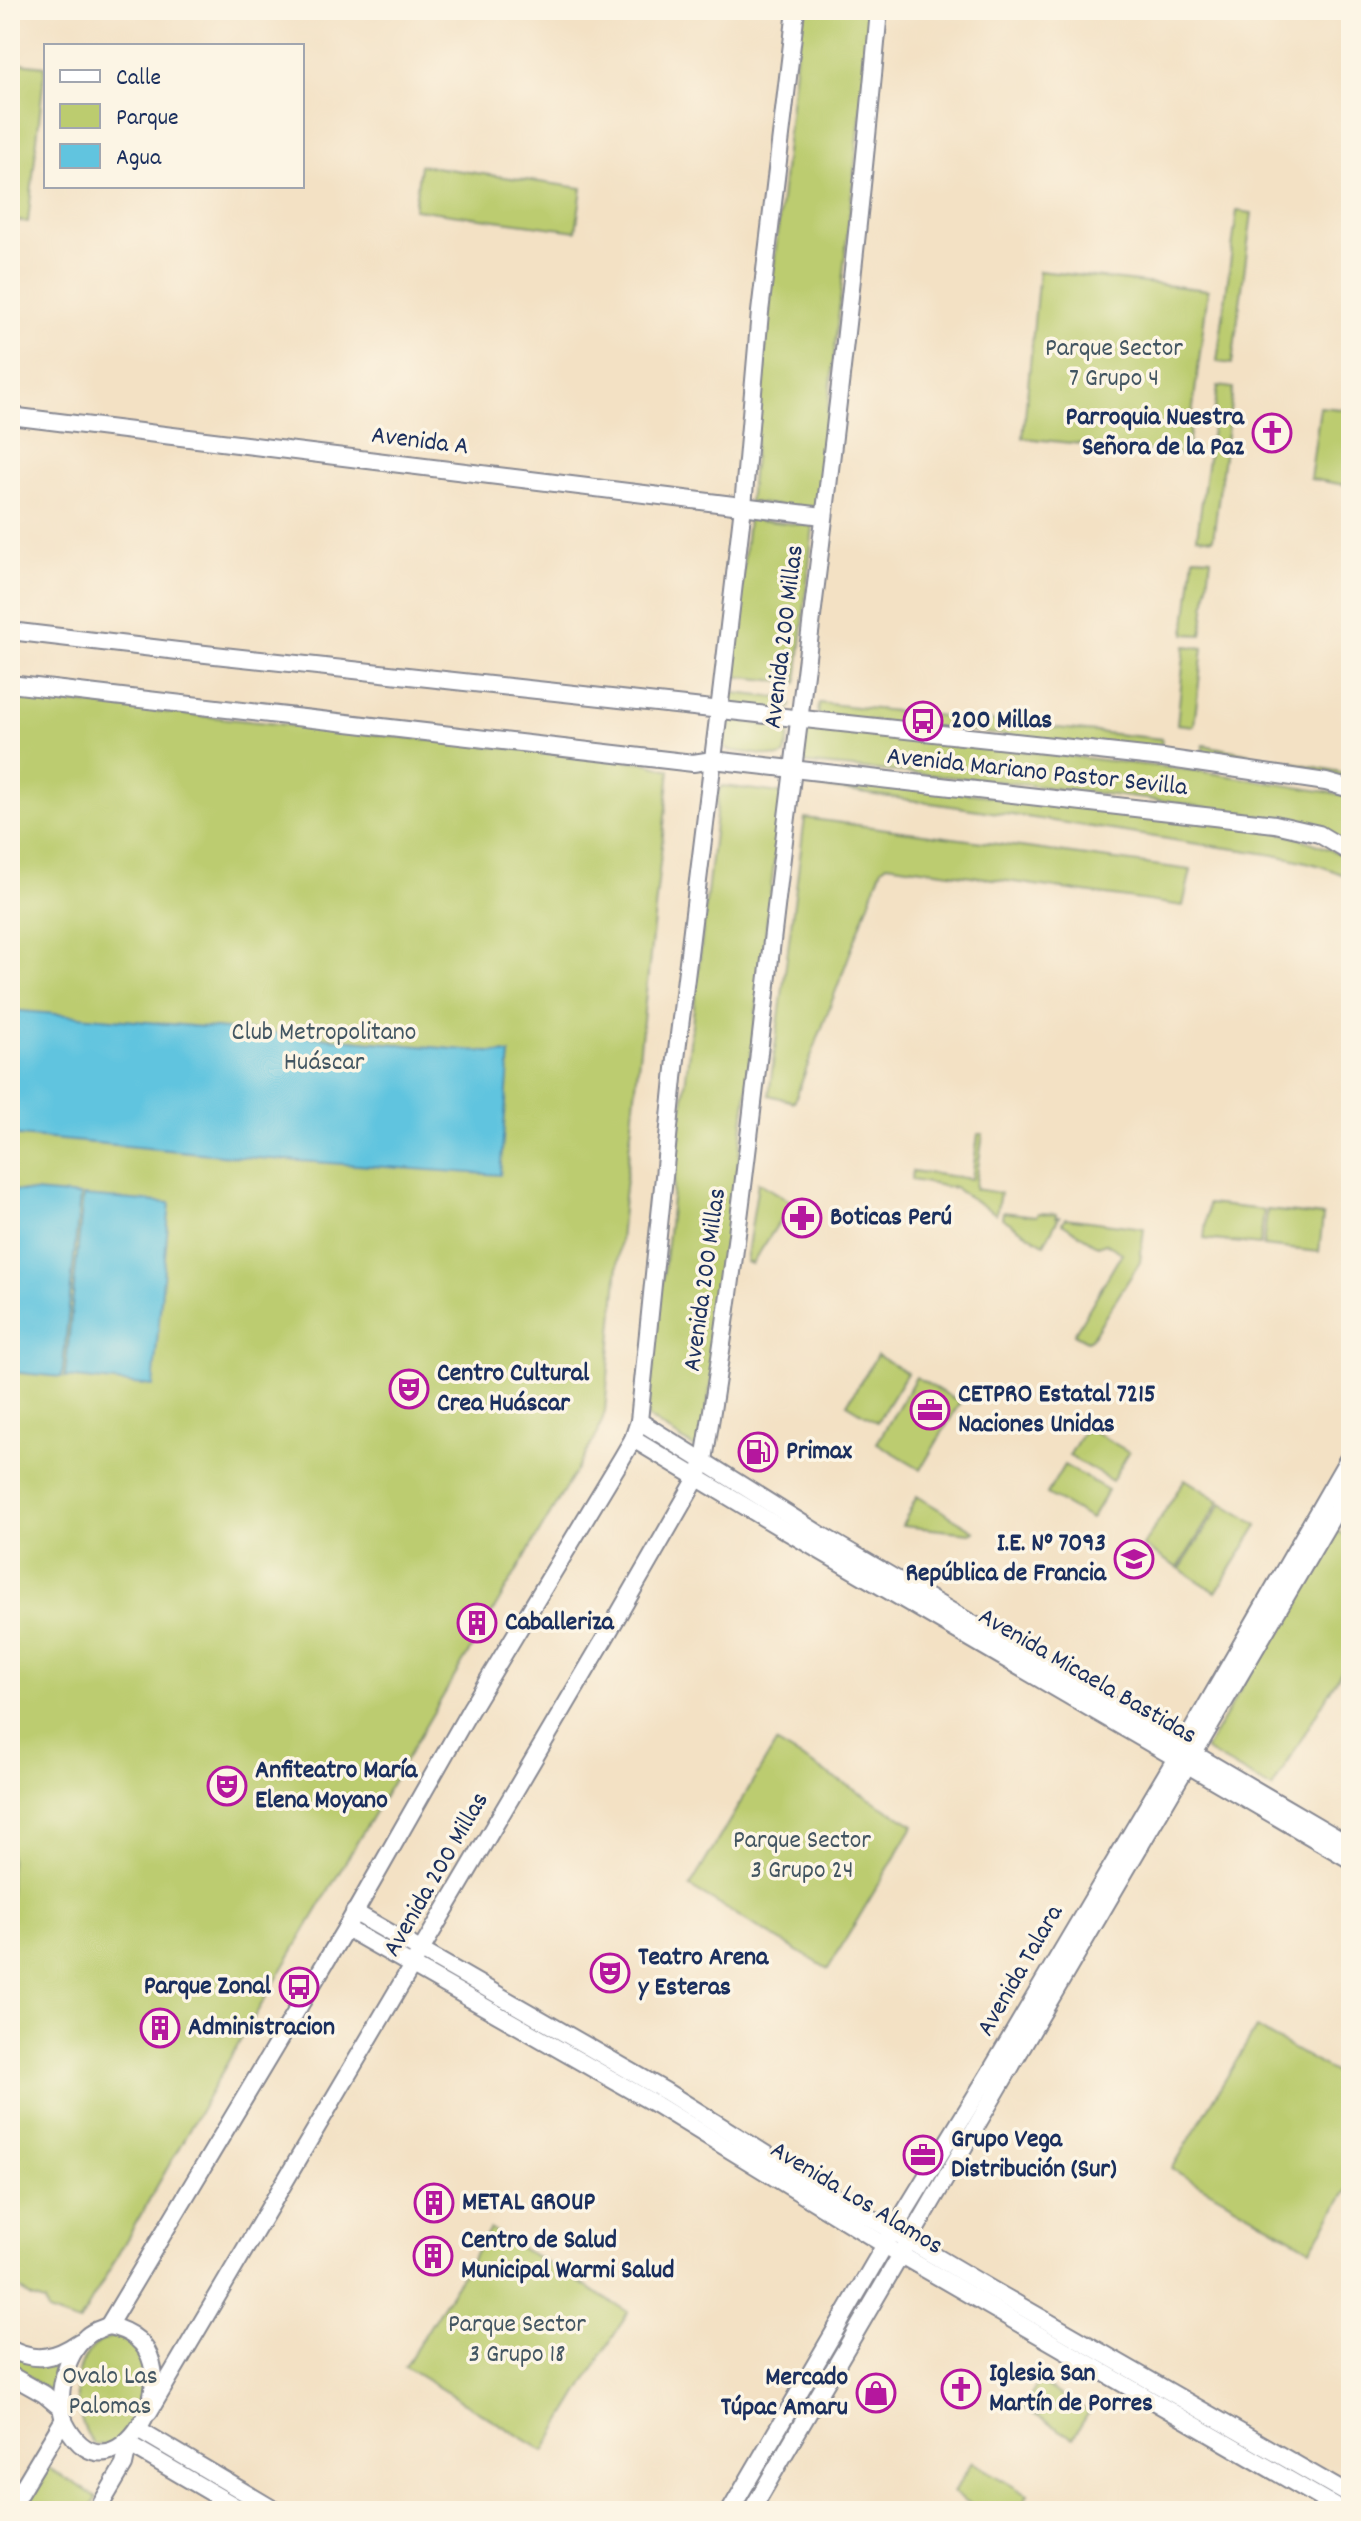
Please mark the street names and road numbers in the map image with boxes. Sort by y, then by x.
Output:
street label: Avenida A [369,418,471,466]
street label: Avenida 200 Millas [755,543,815,731]
street label: Avenida Mariano Pastor Sevilla [885,739,1190,807]
street label: Avenida 200 Millas [675,1186,737,1374]
street label: Avenida Micaela Bastidas [971,1599,1203,1755]
street label: Avenida 200 Millas [375,1786,499,1964]
street label: Avenida Talara [968,1898,1074,2044]
street label: Avenida Los Alamos [763,2133,949,2265]

